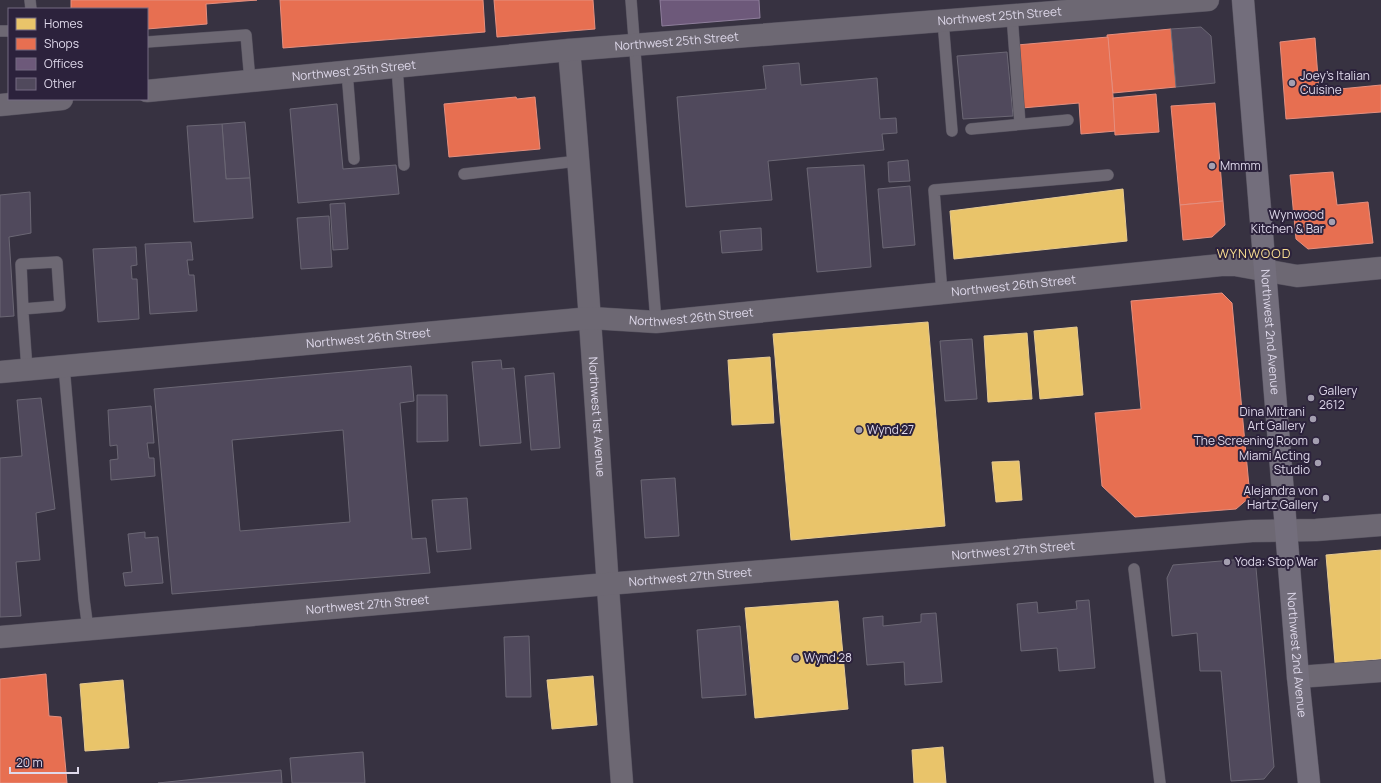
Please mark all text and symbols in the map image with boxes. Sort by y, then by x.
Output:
street label: Northwest 25th Street [937,2,1063,29]
legend [8,8,148,100]
text: Homes [44,15,83,32]
street label: Northwest 25th Street [614,28,740,54]
text: Shops [44,35,79,52]
text: Offices [44,55,83,72]
street label: Northwest 25th Street [291,56,417,85]
place label: Joey's Italian Cuisine [1300,67,1370,98]
text: Other [44,75,77,92]
marker: Joey's Italian Cuisine [1287,78,1297,88]
place label: Mmmm [1220,157,1261,174]
marker: Mmmm [1207,161,1217,171]
place label: Wynwood Kitchen & Bar [1251,206,1325,237]
marker: Wynwood Kitchen & Bar [1327,217,1337,227]
district label: WYNWOOD [1217,244,1291,262]
street label: Northwest 2nd Avenue [1257,269,1284,395]
street label: Northwest 26th Street [950,271,1077,300]
street label: Northwest 26th Street [628,303,754,330]
street label: Northwest 26th Street [305,324,432,352]
street label: Northwest 1st Avenue [585,356,610,478]
place label: Gallery 2612 [1319,382,1358,413]
marker: Gallery 2612 [1306,393,1316,403]
place label: Dina Mitrani Art Gallery [1240,403,1306,434]
marker: Dina Mitrani Art Gallery [1308,414,1318,424]
place label: Wynd 27 [867,421,914,438]
marker: Wynd 27 [854,425,864,435]
place label: The Screening Room [1194,432,1308,449]
marker: The Screening Room [1311,436,1321,446]
place label: Miami Acting Studio [1239,447,1310,478]
marker: Miami Acting Studio [1313,458,1323,468]
place label: Alejandra von Hartz Gallery [1243,482,1319,513]
marker: Alejandra von Hartz Gallery [1321,493,1331,503]
street label: Northwest 27th Street [951,537,1076,564]
place label: Yoda: Stop War [1235,553,1318,570]
marker: Yoda: Stop War [1222,557,1232,567]
street label: Northwest 27th Street [628,563,753,590]
street label: Northwest 27th Street [305,591,430,618]
street label: Northwest 2nd Avenue [1283,591,1311,718]
place label: Wynd 28 [804,649,852,666]
marker: Wynd 28 [791,653,801,663]
scale bar [10,749,78,775]
text: 20 m [16,754,43,771]

